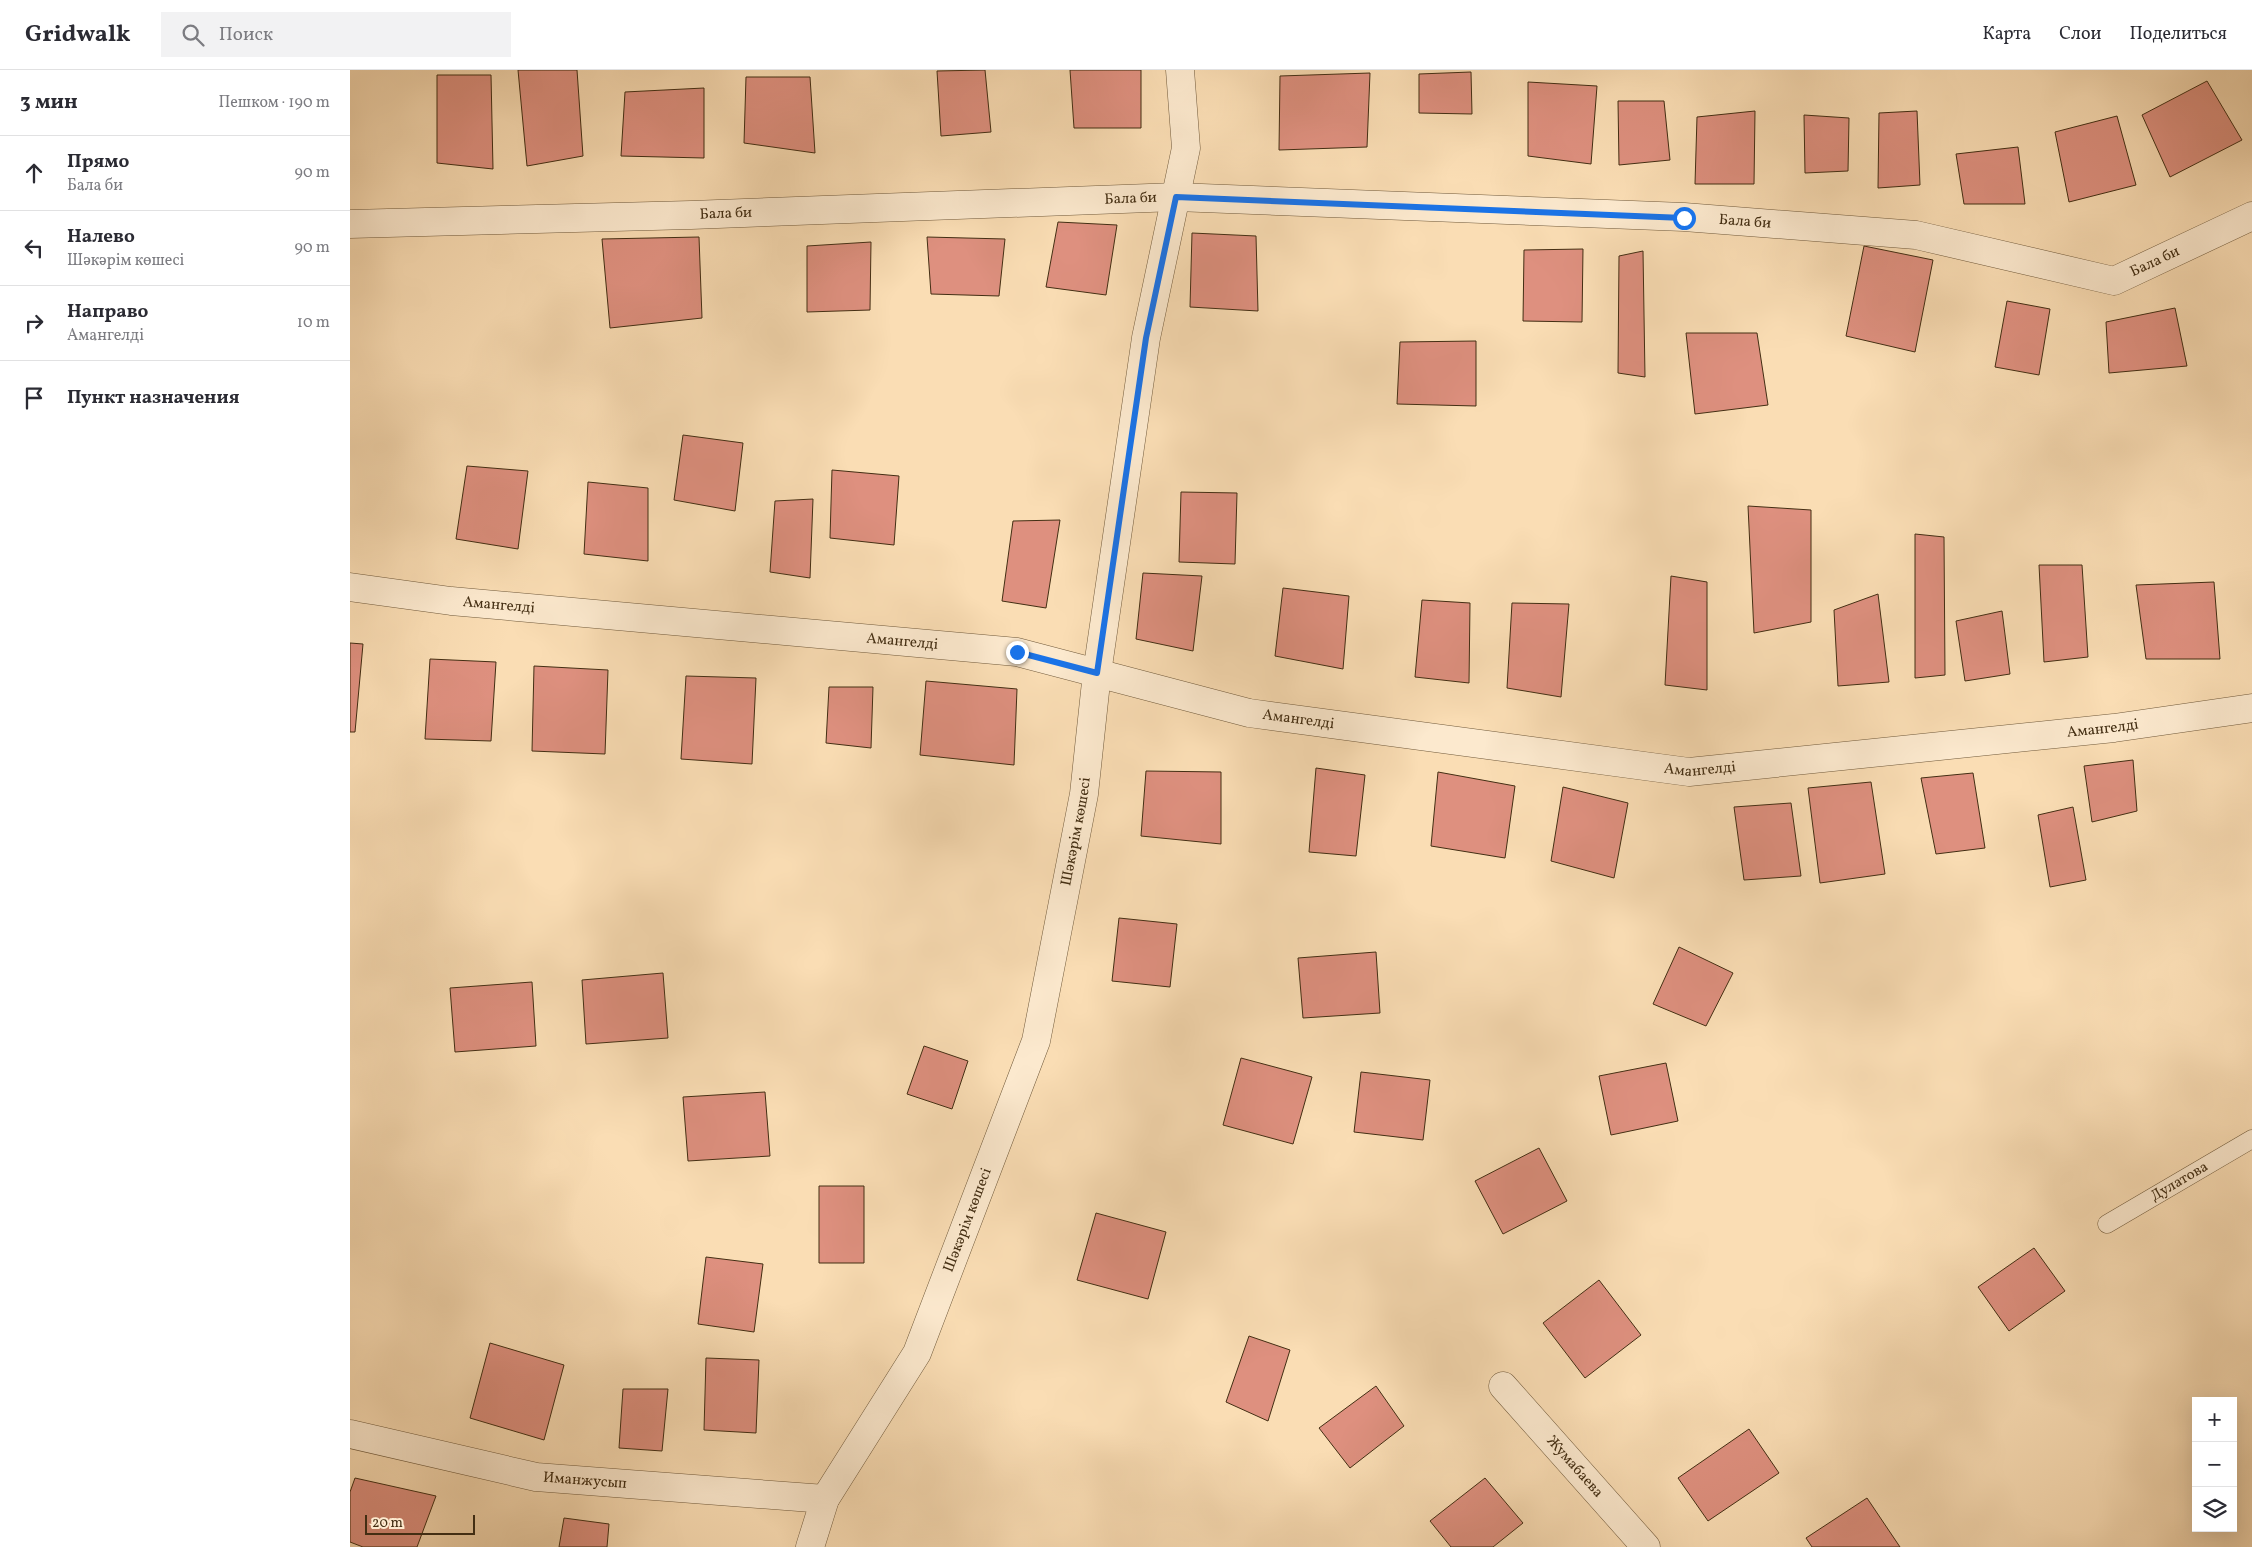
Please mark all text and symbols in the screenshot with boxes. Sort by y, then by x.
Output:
search box [161,12,511,57]
text: Gridwalk [25,18,131,52]
icon: search [179,21,207,49]
text: Поиск [219,22,273,48]
text: Карта [1983,22,2031,47]
text: Слои [2059,22,2101,47]
text: Поделиться [2129,22,2227,47]
text: 3 мин [20,88,78,117]
text: Пешком · 190 m [218,92,330,114]
text: Прямо [67,149,129,175]
icon: ahead [20,159,48,187]
text: 90 m [294,162,330,184]
text: Бала би [67,175,123,197]
street label: Бала би [1104,187,1157,210]
street label: Бала би [699,202,752,225]
route start [1673,207,1696,230]
street label: Бала би [1718,209,1772,234]
text: Налево [67,224,135,250]
icon: left [20,234,48,262]
text: 90 m [294,237,330,259]
street label: Бала би [2127,241,2183,282]
text: Шәкәрім көшесі [67,250,184,272]
text: Направо [67,299,149,325]
icon: right [20,309,48,337]
text: 10 m [297,312,330,334]
text: Амангелді [67,325,144,347]
icon: arrive [20,384,48,412]
text: Пункт назначения [67,385,240,411]
street label: Амангелді [462,592,536,619]
street label: Амангелді [865,628,939,655]
route end [1006,641,1029,664]
street label: Амангелді [1261,704,1336,735]
street label: Амангелді [2066,714,2140,743]
street label: Амангелді [1663,757,1737,783]
street label: Шәкәрім көшесі [1056,776,1096,888]
street label: Дулатова [2147,1156,2212,1207]
street label: Шәкәрім көшесі [938,1165,997,1275]
map controls [2192,1397,2237,1532]
button: + [2192,1397,2237,1442]
street label: Жумабаева [1541,1431,1608,1502]
button: − [2192,1442,2237,1487]
street label: Иманжусып [542,1467,628,1494]
button: layers [2192,1487,2237,1532]
scale bar [365,1512,475,1535]
text: 20 m [372,1514,403,1533]

